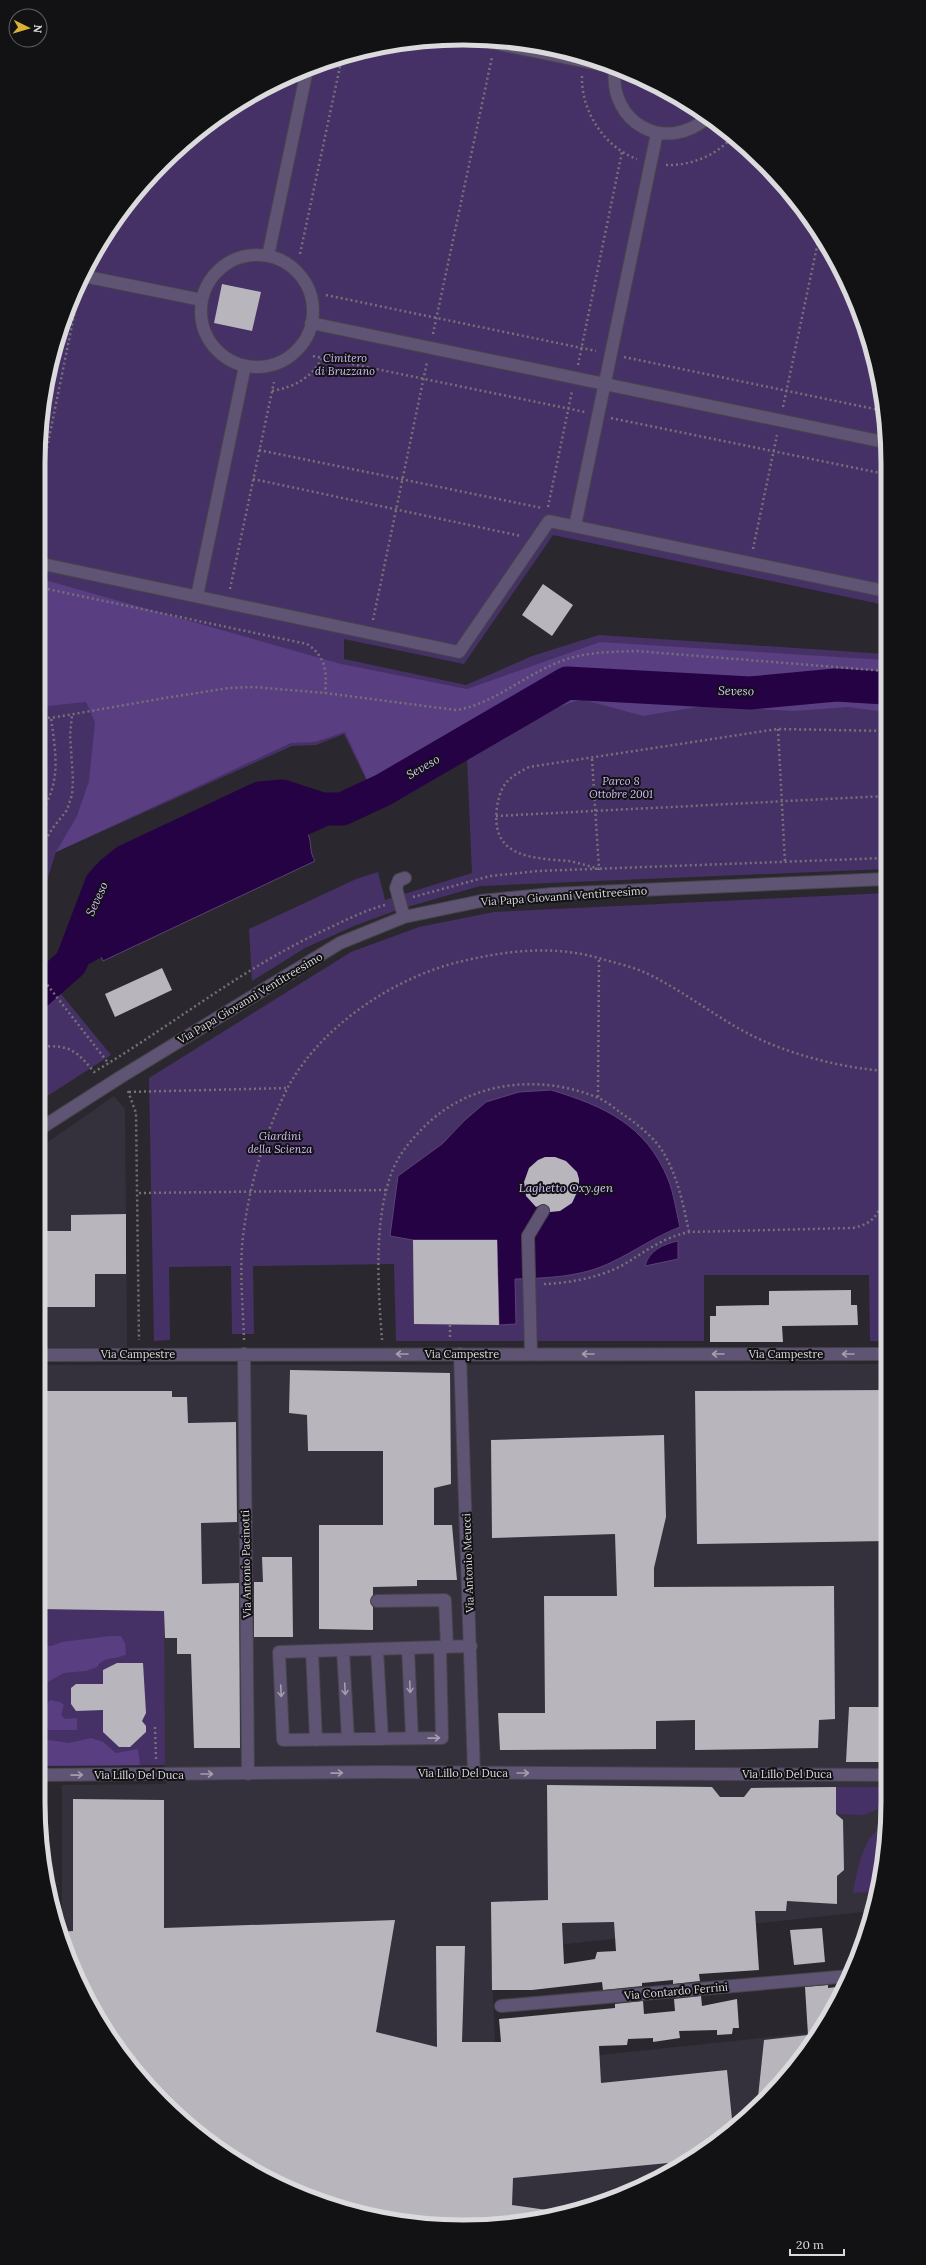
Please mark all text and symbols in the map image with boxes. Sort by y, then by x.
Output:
north arrow [8,8,48,48]
text: N [31,24,45,34]
park label: Cimitero di Bruzzano [315,351,375,378]
water label: Seveso [718,683,754,698]
water label: Seveso [403,751,442,782]
park label: Parco 8 Ottobre 2001 [589,774,653,801]
water label: Seveso [82,879,111,918]
street label: Via Papa Giovanni Ventitreesimo [479,883,648,909]
street label: Via Papa Giovanni Ventitreesimo [174,949,325,1047]
park label: Giardini della Scienza [248,1129,313,1156]
water label: Laghetto Oxy.gen [519,1180,614,1195]
street label: Via Campestre [100,1347,175,1361]
street label: Via Campestre [424,1347,499,1361]
street label: Via Campestre [748,1347,823,1361]
one-way arrow [396,1350,409,1358]
one-way arrow [582,1350,595,1358]
one-way arrow [712,1350,725,1358]
one-way arrow [842,1350,855,1358]
street label: Via Antonio Pacinotti [238,1510,254,1619]
street label: Via Antonio Meucci [459,1513,477,1614]
one-way arrow [406,1680,413,1693]
one-way arrow [342,1682,349,1695]
one-way arrow [277,1684,284,1697]
one-way arrow [427,1734,440,1742]
street label: Via Lillo Del Duca [417,1766,508,1780]
street label: Via Lillo Del Duca [741,1767,832,1781]
street label: Via Lillo Del Duca [93,1768,184,1782]
one-way arrow [330,1769,343,1777]
one-way arrow [516,1769,529,1777]
one-way arrow [200,1770,213,1778]
one-way arrow [70,1771,83,1779]
street label: Via Contardo Ferrini [623,1979,728,2003]
scale bar [790,2231,844,2257]
text: 20 m [796,2237,824,2252]

